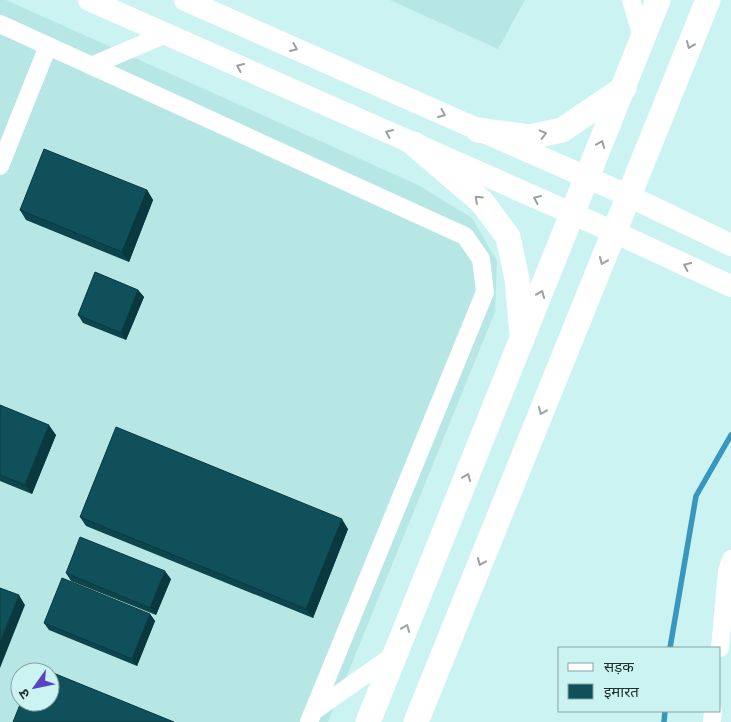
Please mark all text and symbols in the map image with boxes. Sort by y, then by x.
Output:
one-way arrow [686,40,696,49]
one-way arrow [289,42,298,53]
one-way arrow [236,63,245,74]
one-way arrow [437,107,446,118]
one-way arrow [385,128,394,139]
one-way arrow [539,129,548,140]
one-way arrow [596,140,606,148]
one-way arrow [533,194,542,205]
one-way arrow [474,196,483,205]
one-way arrow [598,256,609,265]
one-way arrow [683,261,692,272]
one-way arrow [534,290,545,299]
one-way arrow [537,406,548,415]
one-way arrow [460,473,471,482]
one-way arrow [477,557,487,566]
one-way arrow [400,624,410,633]
legend [558,647,721,712]
text: सड़क [604,657,634,677]
north arrow [10,662,60,712]
text: इमारत [604,682,639,702]
text: उ [14,685,34,702]

